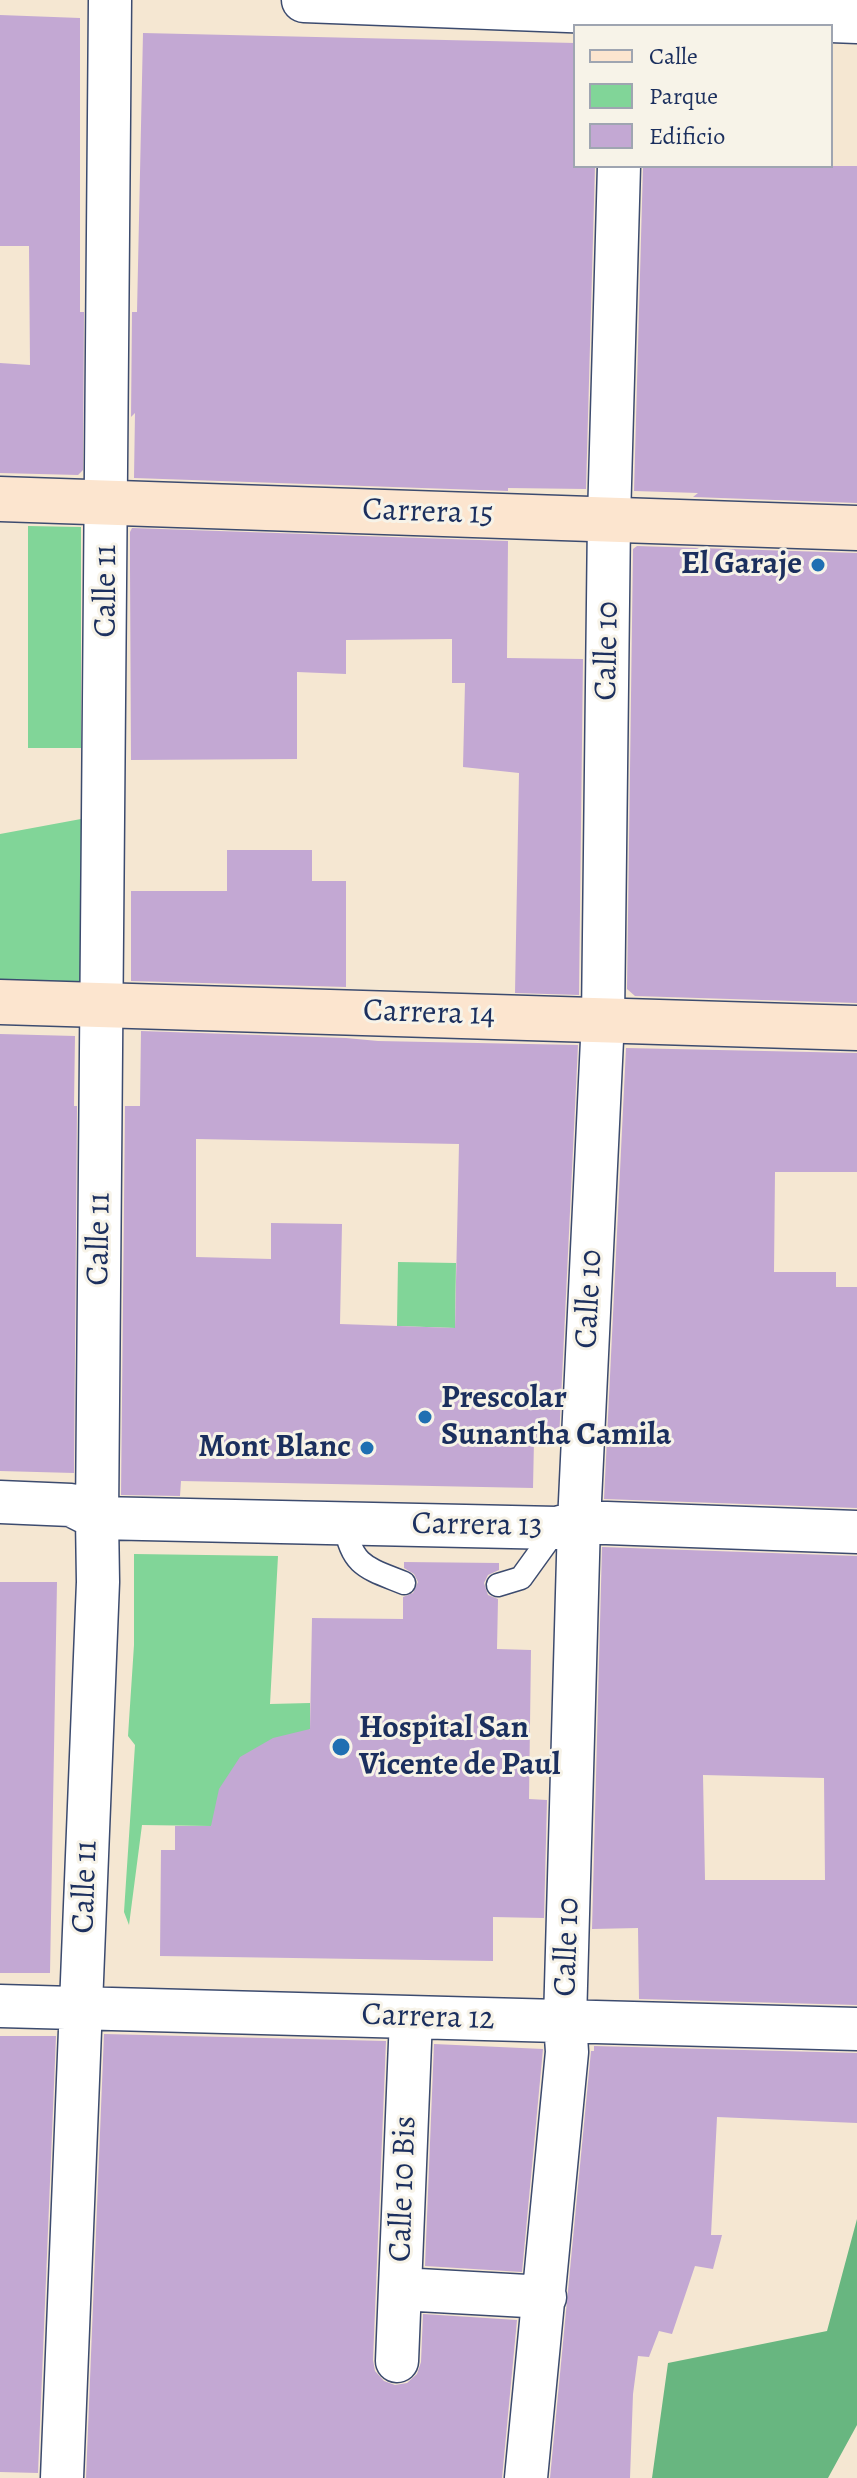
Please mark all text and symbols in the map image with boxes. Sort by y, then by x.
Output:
legend [573,24,833,168]
text: Calle [649,40,698,72]
text: Parque [649,80,718,112]
text: Edificio [649,120,725,152]
street label: Carrera 15 [362,492,494,534]
street label: Calle 11 [88,544,126,638]
place label: El Garaje [681,546,802,584]
marker: El Garaje [809,556,827,574]
street label: Calle 10 [588,601,628,701]
street label: Carrera 14 [362,993,496,1035]
street label: Calle 11 [80,1192,120,1286]
street label: Calle 10 [568,1248,612,1350]
place label: Prescolar Sunantha Camila [441,1380,671,1455]
marker: Prescolar Sunantha Camila [416,1408,434,1426]
place label: Mont Blanc [198,1429,351,1467]
marker: Mont Blanc [358,1439,376,1457]
street label: Carrera 13 [411,1506,543,1546]
place label: Hospital San Vicente de Paul [359,1710,560,1785]
marker: Hospital San Vicente de Paul [330,1736,352,1758]
street label: Calle 11 [65,1840,107,1934]
street label: Calle 10 [547,1897,589,1997]
street label: Carrera 12 [361,1996,495,2040]
street label: Calle 10 Bis [382,2115,426,2263]

